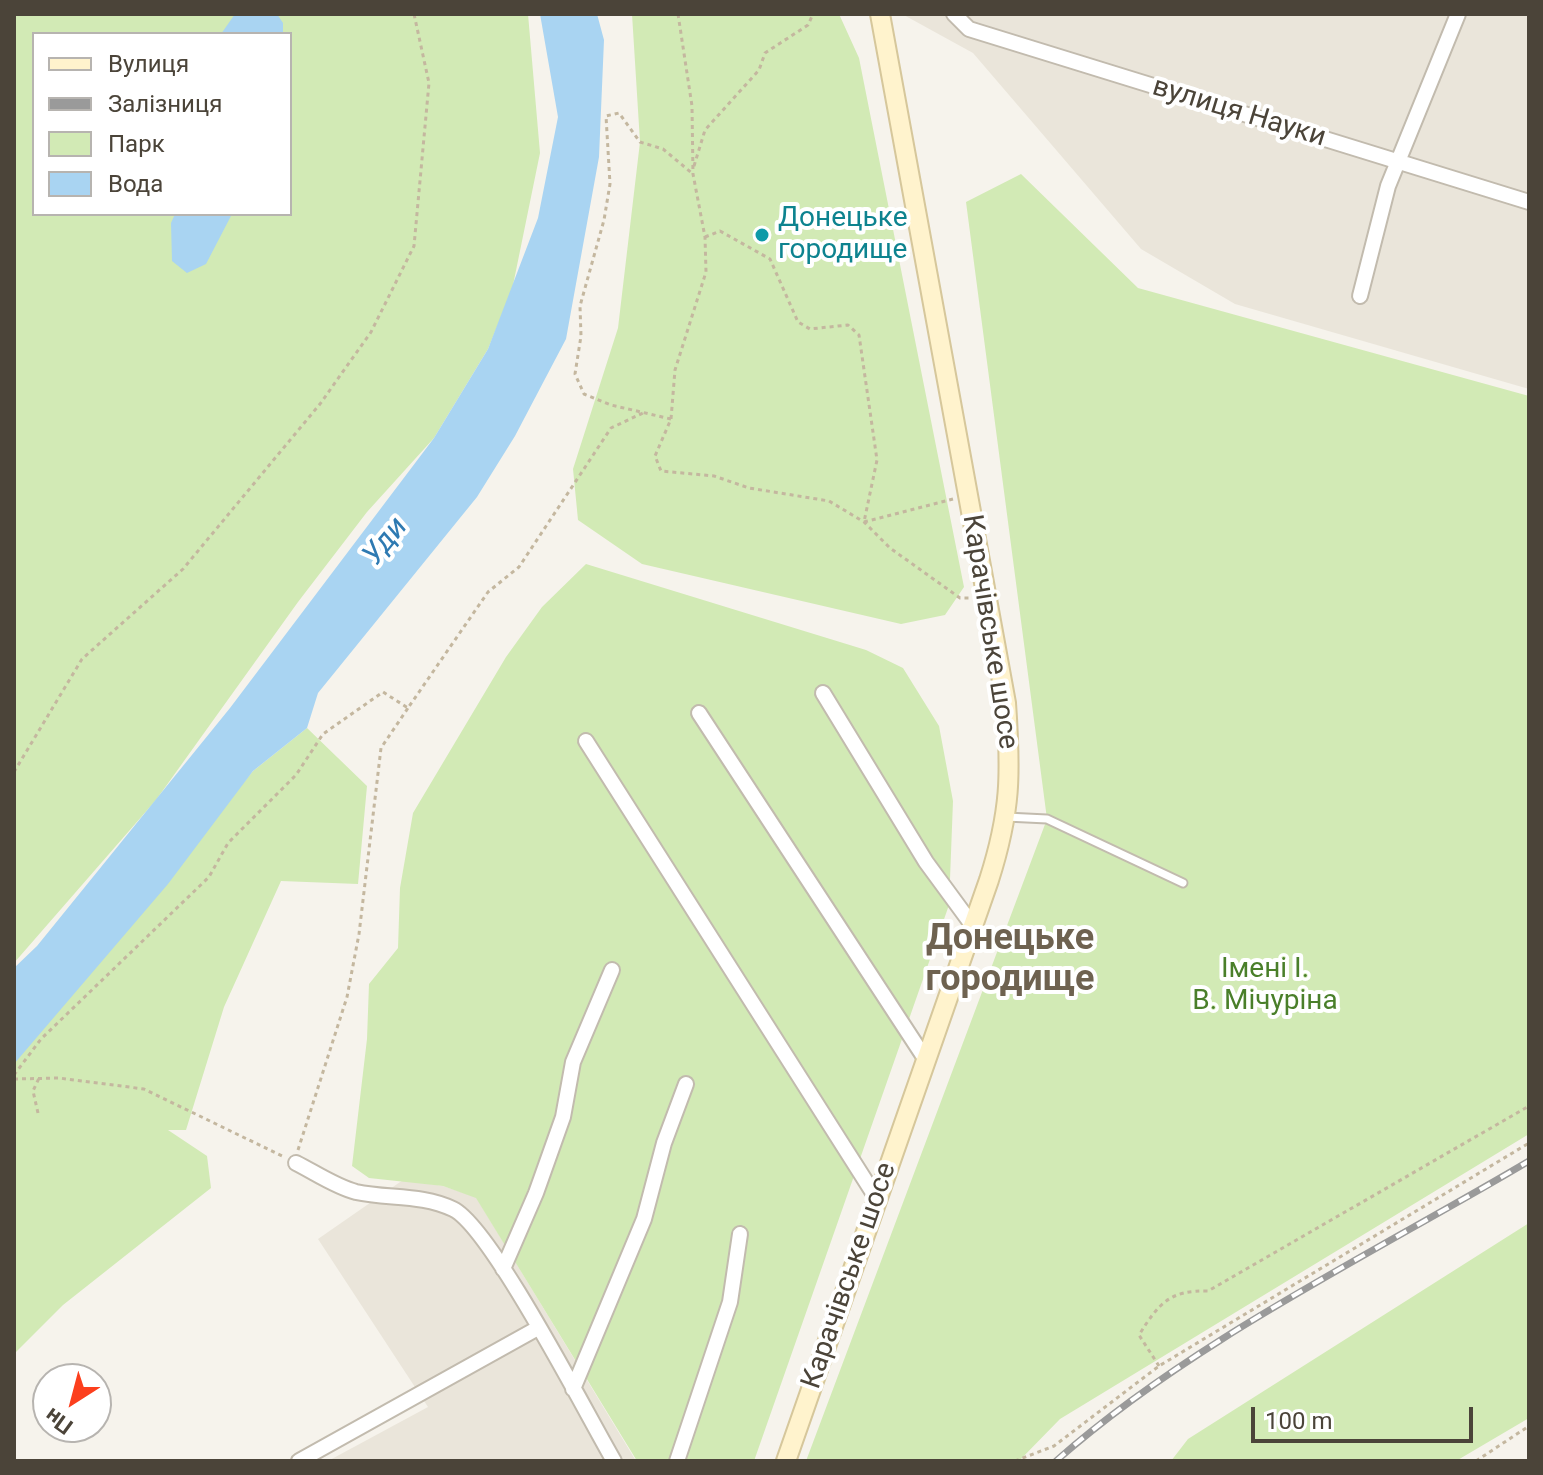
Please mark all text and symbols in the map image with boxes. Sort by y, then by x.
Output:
legend [32,32,292,216]
text: Вулиця [108,50,189,78]
street label: вулиця Науки [1148,71,1330,155]
text: Залізниця [108,90,222,118]
text: Парк [108,130,165,158]
text: Вода [108,170,163,198]
place label: Донецьке городище [778,202,908,268]
marker: Донецьке городище [753,226,771,244]
water label: Уди [356,511,416,573]
street label: Карачівське шосе [954,512,1024,752]
district label: Донецьке городище [925,918,1095,1003]
park label: Імені І. В. Мічуріна [1192,953,1338,1019]
street label: Карачівське шосе [796,1159,904,1393]
north arrow [32,1363,112,1443]
scale bar [1255,1391,1477,1441]
text: Пн [40,1403,77,1440]
text: 100 m [1265,1407,1332,1435]

